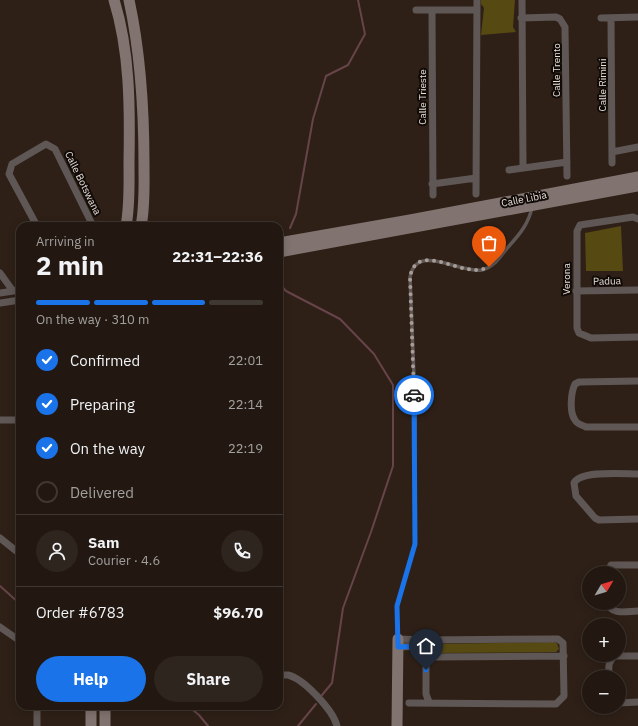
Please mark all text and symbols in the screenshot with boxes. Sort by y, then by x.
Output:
street label: Calle Trento [550,43,563,97]
street label: Calle Rimini [596,58,609,112]
street label: Calle Trieste [416,69,429,125]
street label: Calle Botswana [62,149,104,218]
street label: Calle Libia [500,188,548,210]
pin [472,226,506,267]
icon: bag [478,232,500,254]
text: Arriving in [36,233,95,250]
text: 22:31–22:36 [172,247,263,266]
text: 2 min [36,248,104,282]
street label: Verona [560,263,573,295]
street label: Padua [593,274,622,288]
text: On the way · 310 m [36,311,149,328]
icon: check [36,349,58,371]
text: Confirmed [70,351,140,370]
text: 22:01 [228,352,263,369]
courier [394,375,434,415]
icon: car [403,384,425,406]
icon: check [36,393,58,415]
text: Preparing [70,395,135,414]
text: 22:14 [228,396,263,413]
icon: check [36,437,58,459]
text: On the way [70,439,145,458]
text: 22:19 [228,440,263,457]
text: Delivered [70,483,134,502]
button: person [36,530,78,572]
button: phone [221,530,263,572]
text: Sam [88,533,119,552]
text: Courier · 4.6 [88,552,160,569]
north arrow [582,566,626,610]
map controls [582,566,626,714]
text: Order #6783 [36,603,125,622]
text: $96.70 [213,603,263,622]
button: + [582,618,626,662]
pin [409,629,443,670]
icon: home [415,635,437,657]
button: Help [36,656,146,702]
button: Share [154,656,263,702]
button: − [582,670,626,714]

